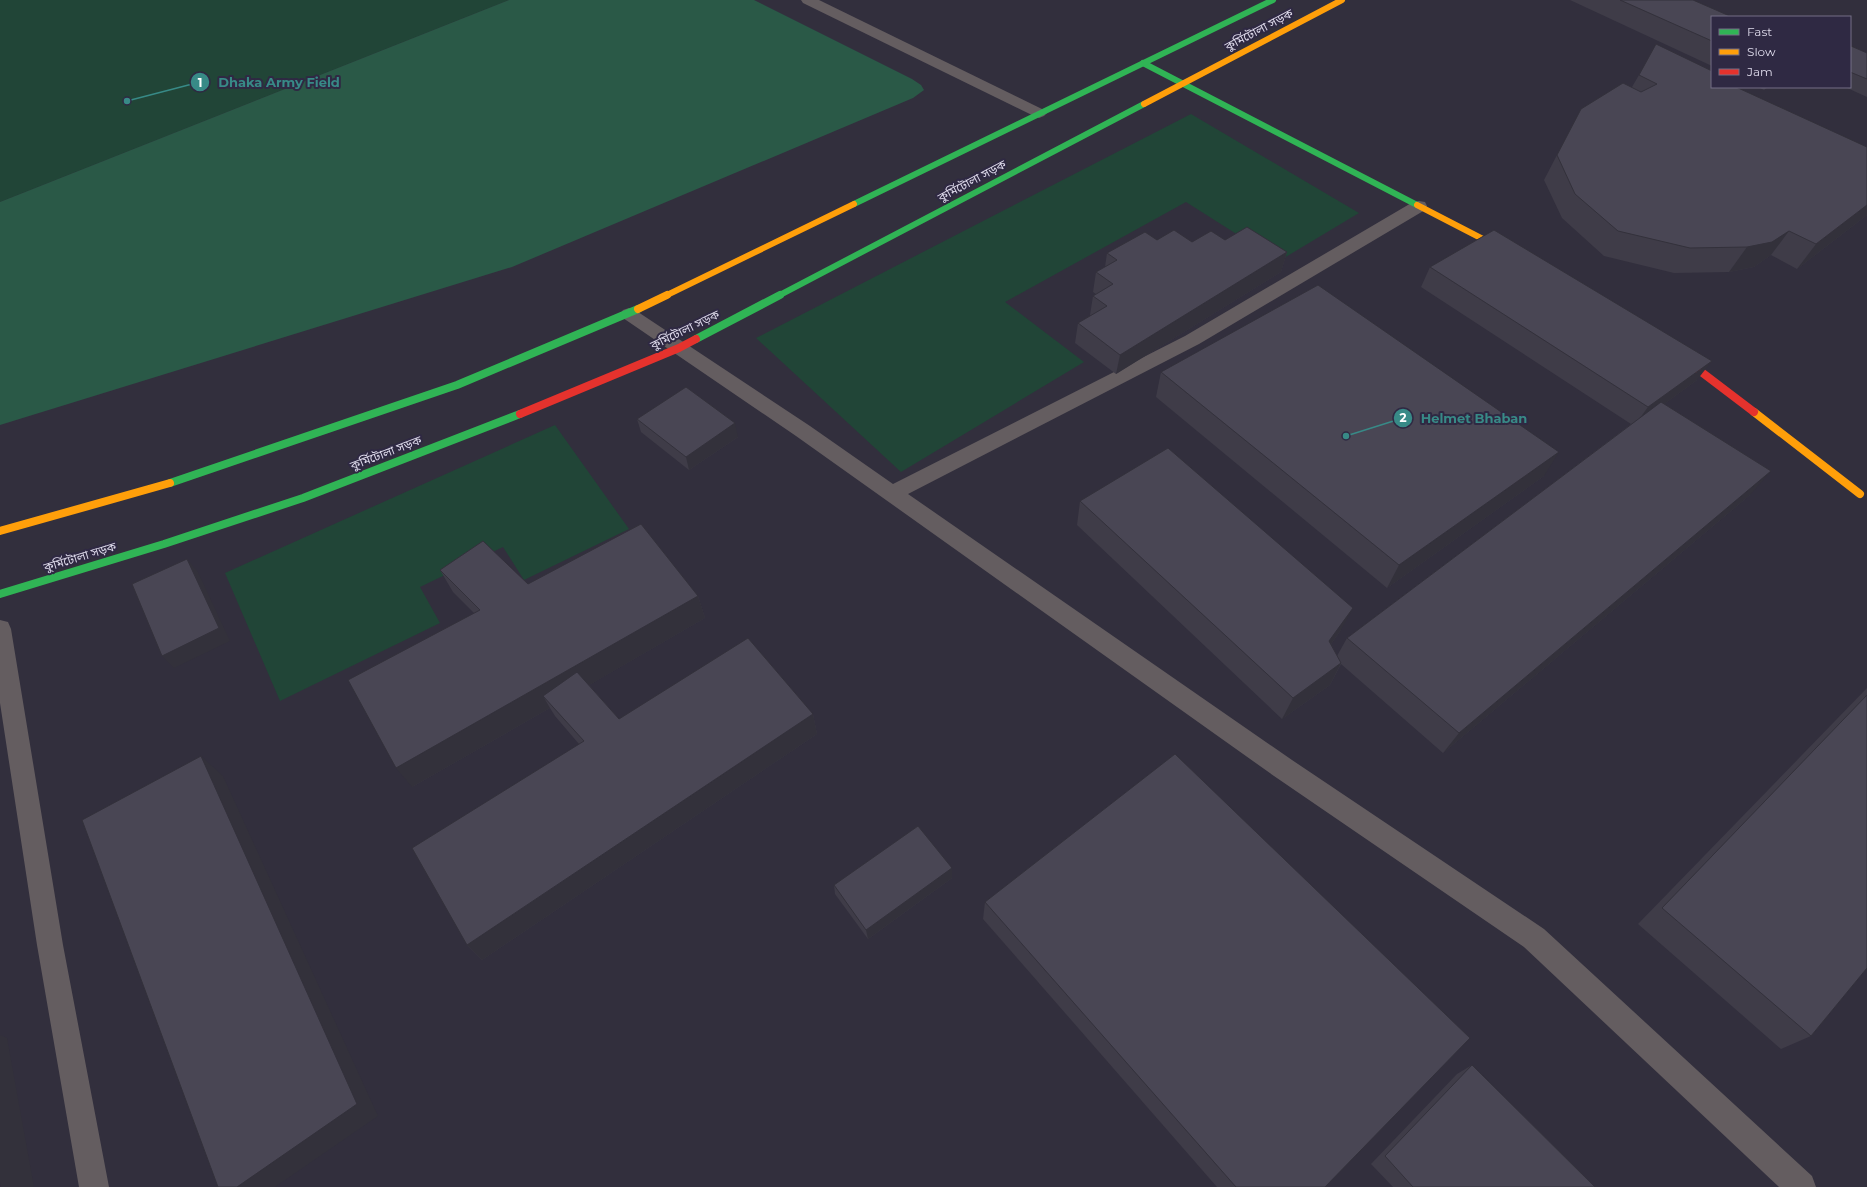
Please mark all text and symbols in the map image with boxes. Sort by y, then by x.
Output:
street label: কুর্মিটোলা সড়ক [1221,5,1296,55]
legend [1711,16,1851,88]
text: Fast [1747,24,1772,39]
text: Slow [1747,44,1776,59]
text: Jam [1746,64,1773,79]
callout: Dhaka Army Field [190,70,347,95]
text: Dhaka Army Field [218,74,340,90]
text: 1 [198,75,202,90]
street label: কুর্মিটোলা সড়ক [934,156,1009,206]
street label: কুর্মিটোলা সড়ক [647,306,723,354]
callout: Helmet Bhaban [1393,405,1536,430]
text: 2 [1399,410,1407,425]
text: Helmet Bhaban [1421,410,1527,426]
street label: কুর্মিটোলা সড়ক [347,432,424,474]
street label: কুর্মিটোলা সড়ক [41,538,119,576]

